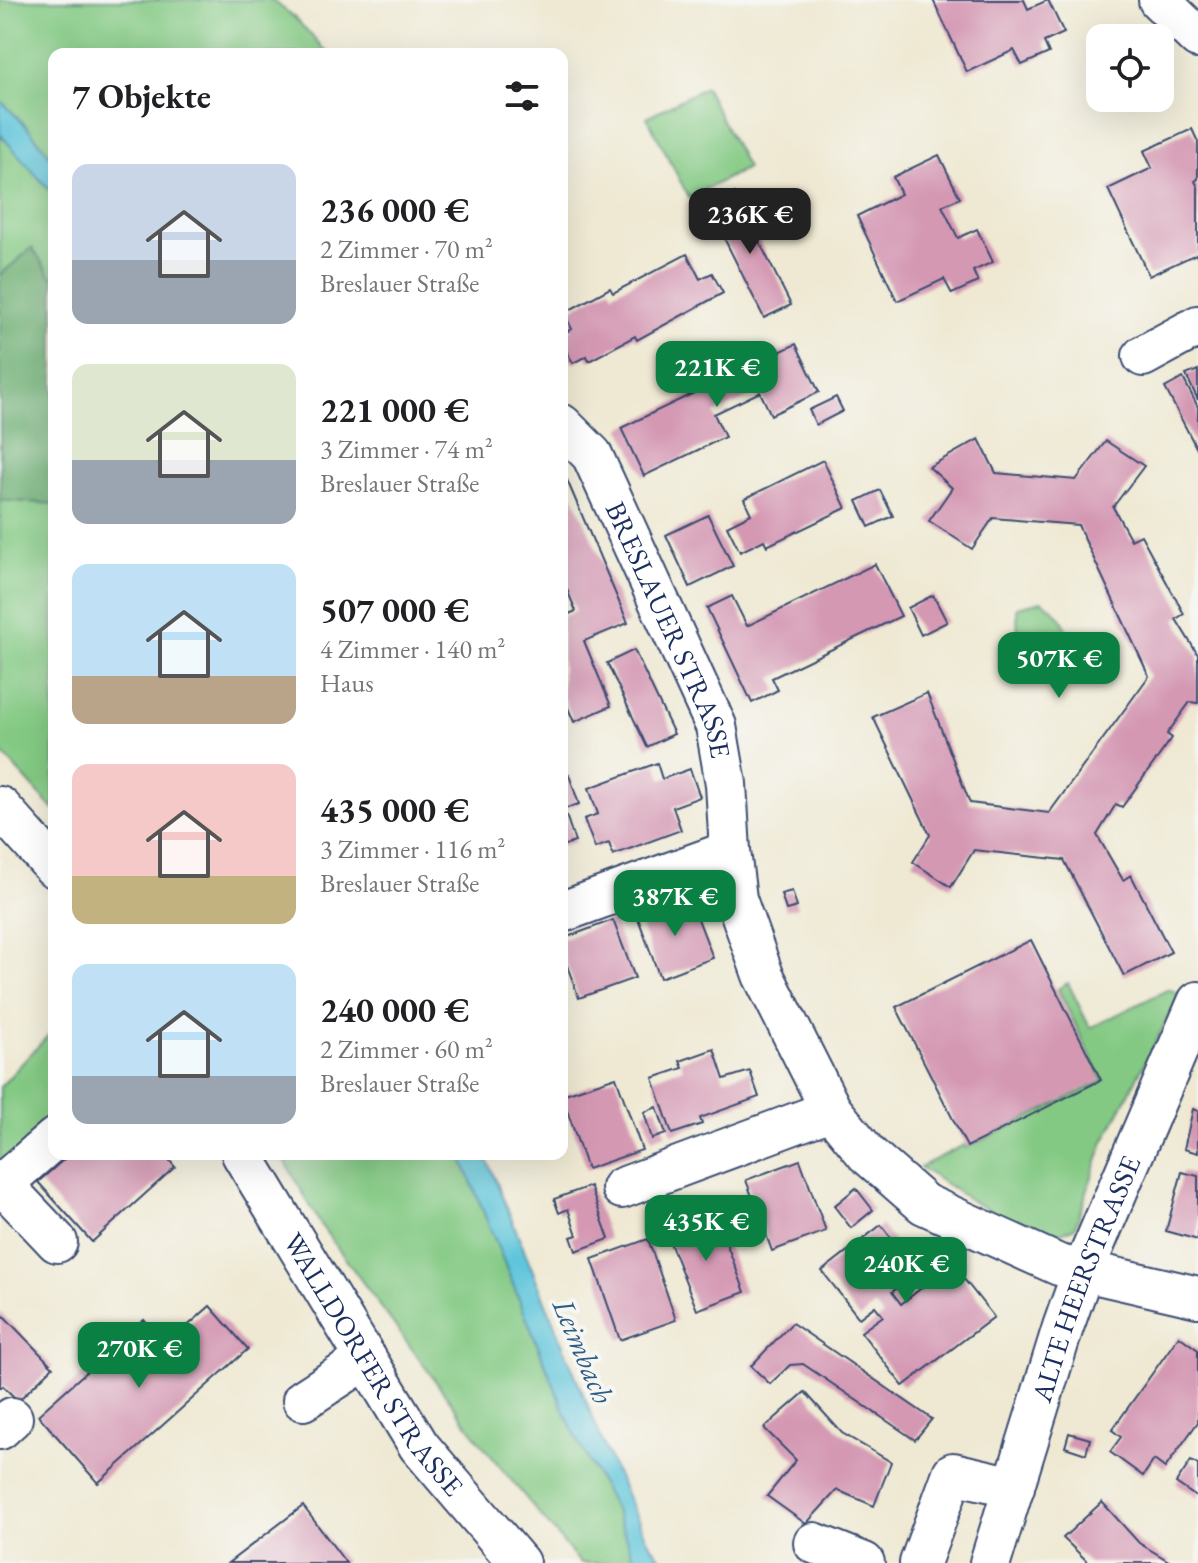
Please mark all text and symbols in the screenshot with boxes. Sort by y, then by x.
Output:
map controls [1086,24,1174,112]
button: locate [1086,24,1174,112]
text: 7 Objekte [72,74,211,118]
icon: filters [500,74,544,118]
text: 236 000 € [320,188,469,232]
pin: 236K € [685,188,815,256]
icon: home [136,196,232,292]
text: 236K € [707,197,793,231]
text: 2 Zimmer · 70 m² [320,232,493,266]
text: Breslauer Straße [320,266,479,300]
pin: 221K € [652,341,782,409]
text: 221K € [674,350,760,384]
text: 221 000 € [320,388,469,432]
icon: home [136,396,232,492]
text: 3 Zimmer · 74 m² [320,432,493,466]
text: Breslauer Straße [320,466,479,500]
street label: BRESLAUER STRASSE [598,496,739,761]
text: 507 000 € [320,588,469,632]
icon: home [136,596,232,692]
text: 4 Zimmer · 140 m² [320,632,505,666]
pin: 507K € [994,632,1124,700]
text: 507K € [1016,641,1102,675]
text: Haus [320,666,374,700]
text: 435 000 € [320,788,469,832]
icon: home [136,796,232,892]
text: 3 Zimmer · 116 m² [320,832,505,866]
text: Breslauer Straße [320,866,479,900]
pin: 387K € [610,870,740,938]
text: 387K € [632,879,718,913]
text: 240 000 € [320,988,469,1032]
icon: home [136,996,232,1092]
text: 2 Zimmer · 60 m² [320,1032,493,1066]
text: Breslauer Straße [320,1066,479,1100]
street label: ALTE HEERSTRASSE [1023,1150,1148,1407]
pin: 435K € [641,1195,771,1263]
text: 435K € [663,1204,749,1238]
street label: WALLDORFER STRASSE [276,1226,472,1503]
pin: 240K € [841,1237,971,1305]
text: 240K € [863,1246,949,1280]
water label: Leimbach [543,1291,623,1410]
pin: 270K € [74,1322,204,1390]
text: 270K € [96,1331,182,1365]

